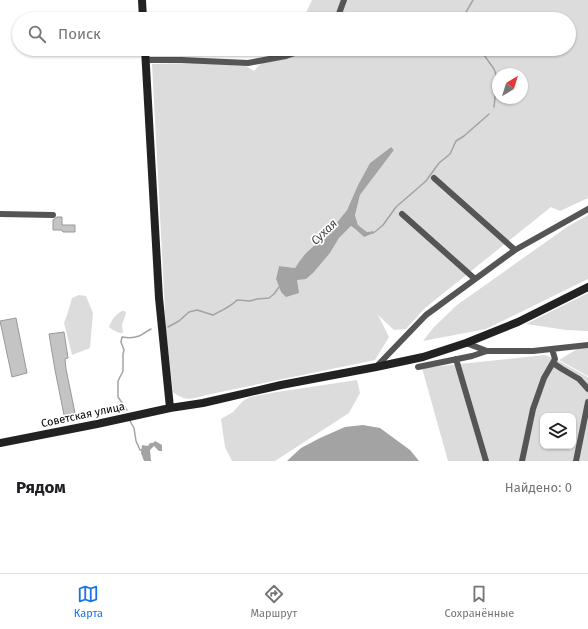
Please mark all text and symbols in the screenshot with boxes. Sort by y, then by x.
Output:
search box [12,12,576,56]
icon: search [26,23,48,45]
text: Поиск [58,25,101,43]
north arrow [492,68,528,104]
water label: Сухая [308,216,340,248]
street label: Советская улица [40,400,126,430]
map controls [540,413,576,449]
button: layers [540,413,576,449]
text: Рядом [16,477,66,498]
text: Найдено: 0 [505,480,572,495]
tab: Карта [74,583,103,620]
tab: Маршрут [250,583,297,620]
tab: Сохранённые [445,583,514,620]

